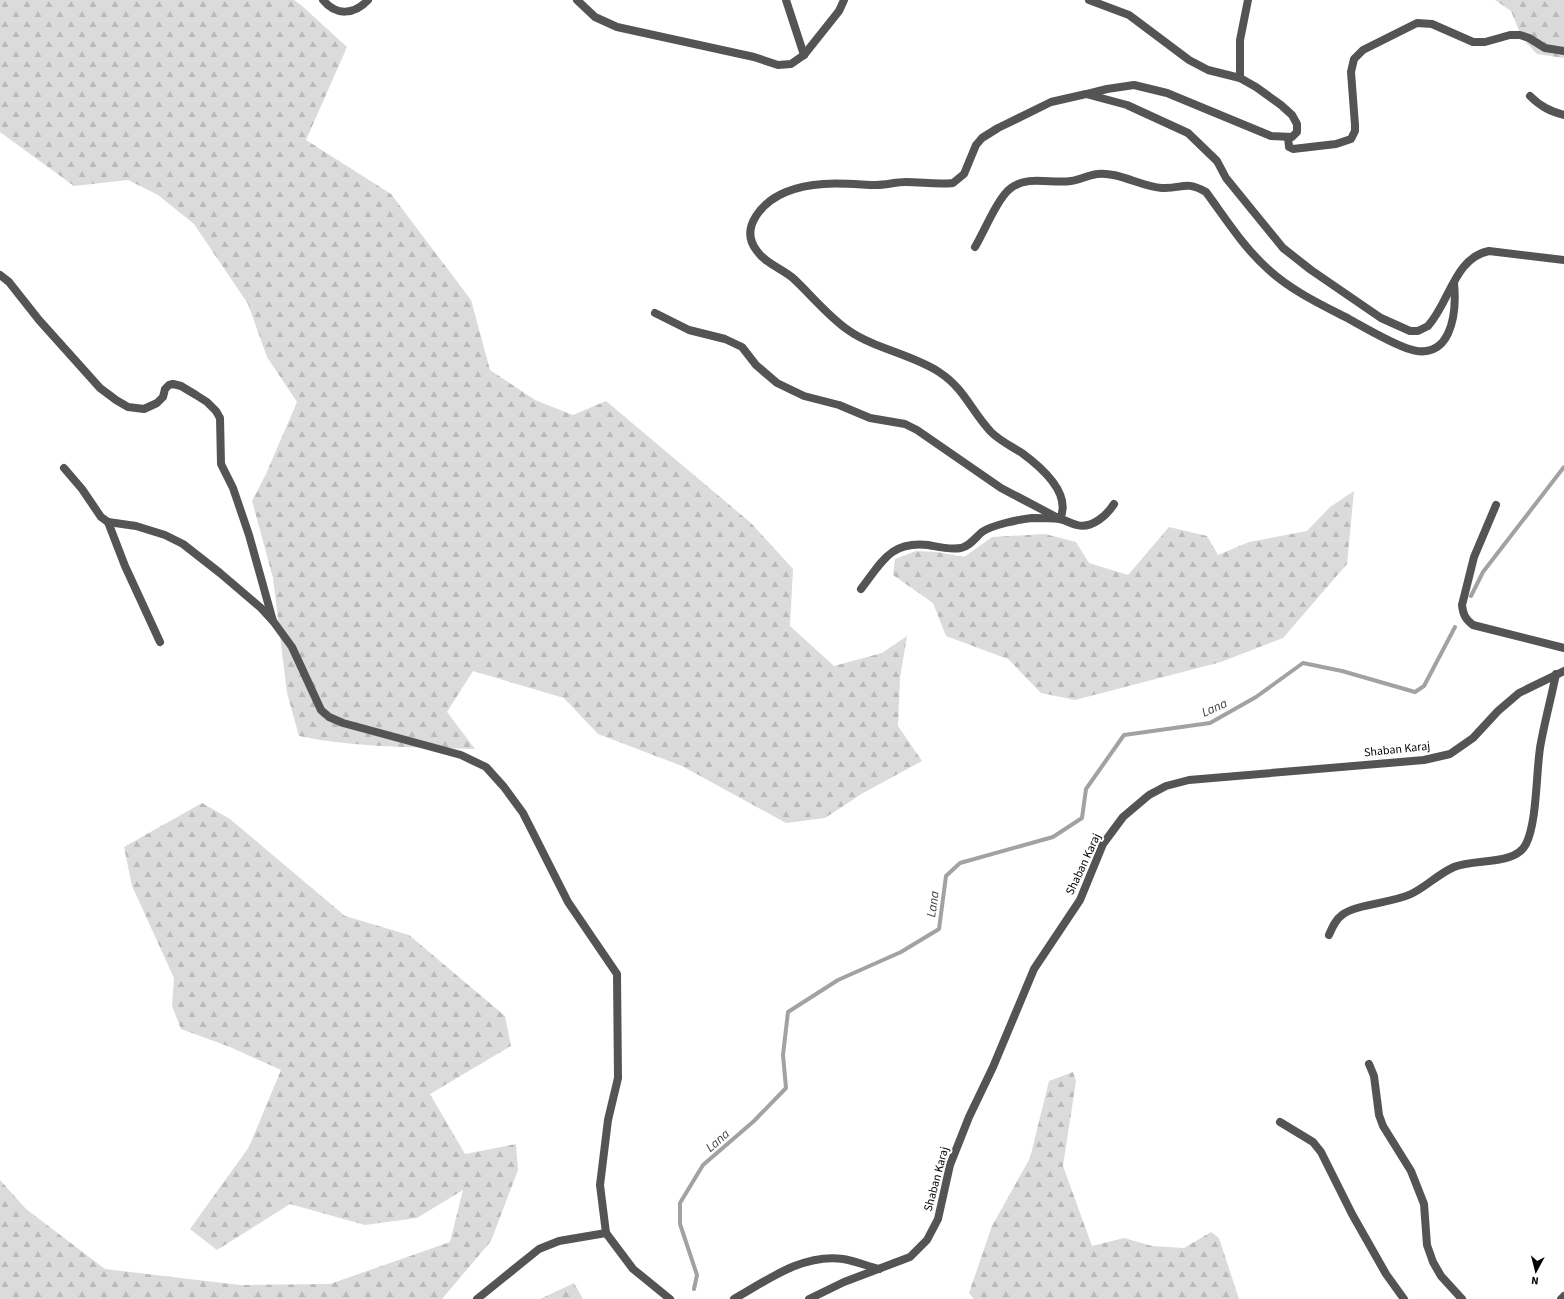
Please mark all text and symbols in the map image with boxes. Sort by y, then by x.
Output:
water label: Lana [1199,694,1230,722]
street label: Shaban Karaj [1363,738,1431,761]
street label: Shaban Karaj [1062,831,1105,898]
water label: Lana [922,890,944,919]
water label: Lana [702,1125,734,1156]
street label: Shaban Karaj [920,1145,953,1213]
north arrow [1516,1251,1556,1291]
text: N [1530,1273,1539,1288]

